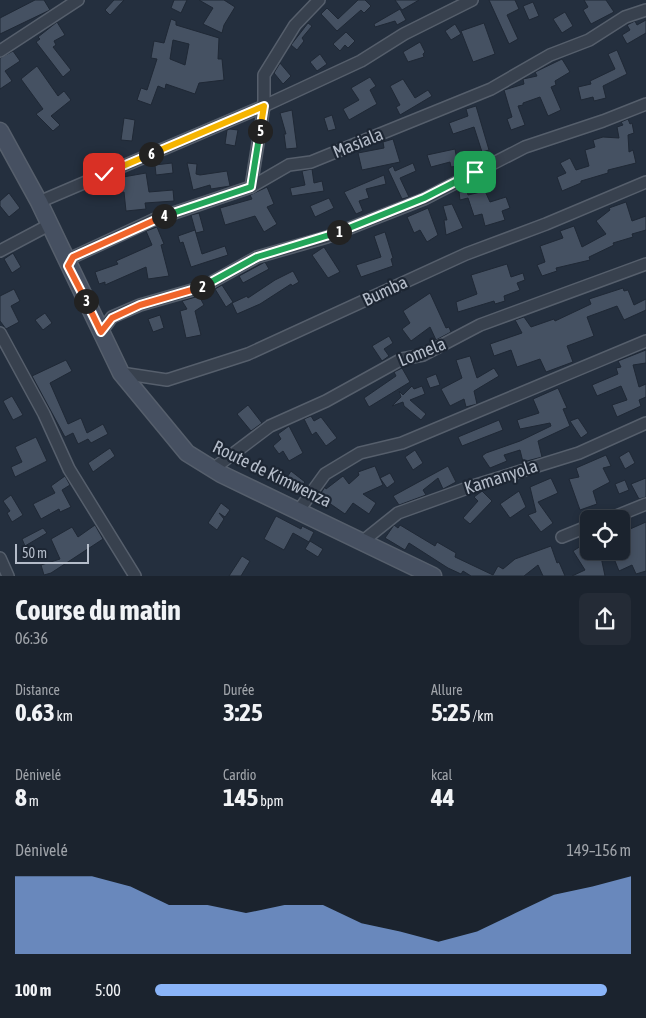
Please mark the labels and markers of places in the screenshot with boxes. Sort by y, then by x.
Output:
pin: 5 [248,118,272,144]
pin: 6 [138,142,164,166]
pin [454,151,496,193]
pin [83,153,125,195]
pin: 4 [152,204,176,228]
pin: 1 [326,220,352,244]
pin: 2 [190,274,214,300]
pin: 3 [74,288,98,314]

